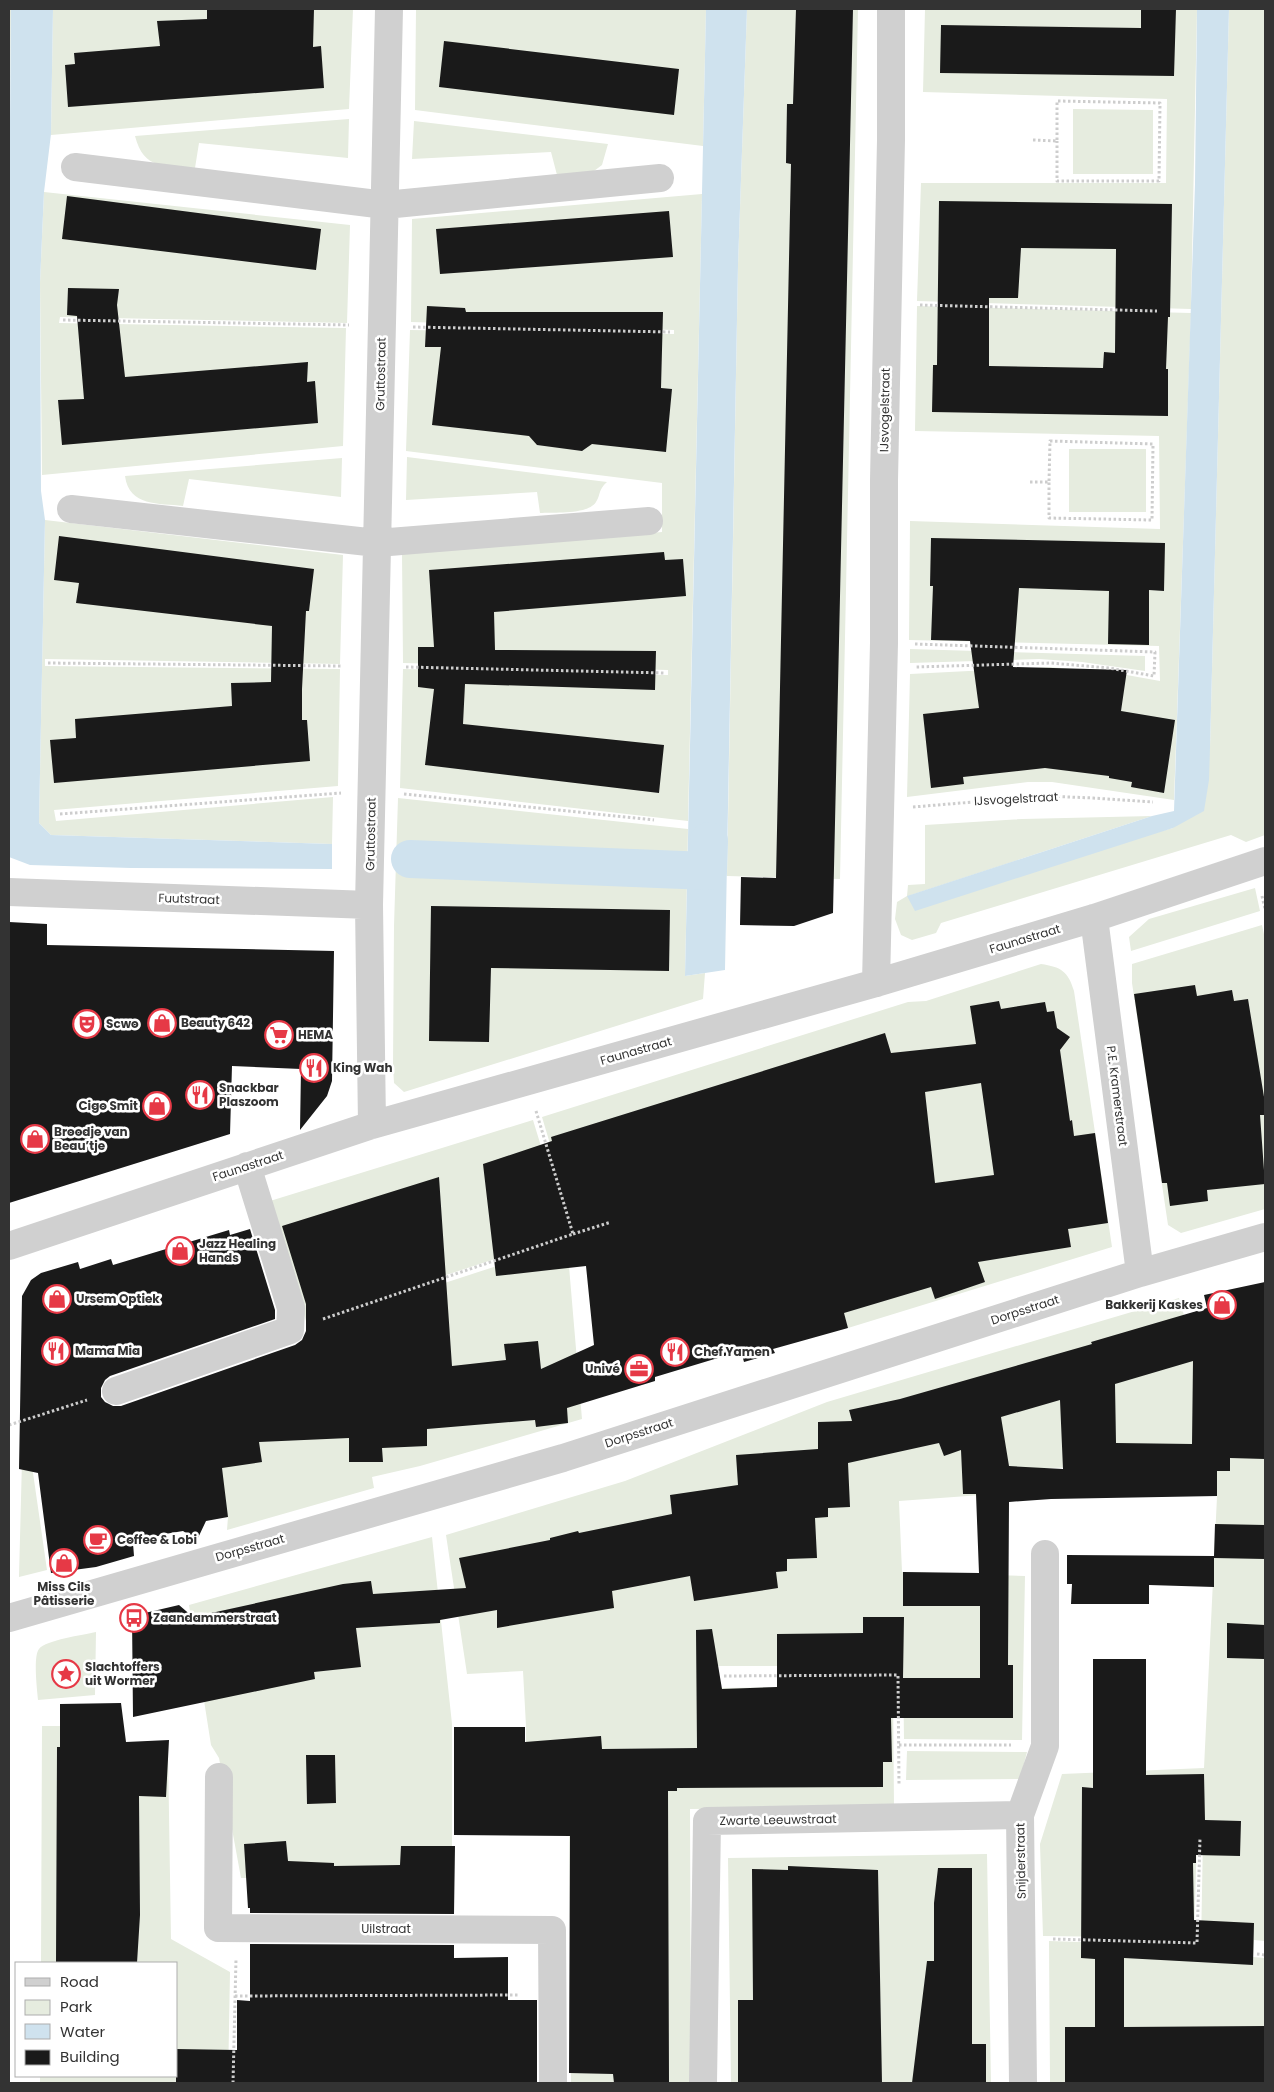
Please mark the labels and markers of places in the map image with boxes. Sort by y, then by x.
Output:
shop icon: Beauty 642 [147,1008,177,1038]
theatre icon: Scwo [72,1009,102,1039]
place label: Beauty 642 [181,1014,250,1031]
place label: Scwo [106,1015,139,1032]
supermarket icon: HEMA [264,1020,294,1050]
place label: HEMA [298,1026,333,1043]
restaurant icon: King Wah [299,1053,329,1083]
place label: King Wah [333,1059,393,1076]
place label: Snackbar Plaszoom [219,1079,279,1110]
restaurant icon: Snackbar Plaszoom [185,1080,215,1110]
shop icon: Cigo Smit [142,1091,172,1121]
place label: Cigo Smit [78,1097,138,1114]
place label: Broodje van Beau’tje [54,1123,128,1154]
shop icon: Broodje van Beau’tje [20,1124,50,1154]
place label: Jazz Healing Hands [199,1235,276,1266]
shop icon: Jazz Healing Hands [165,1236,195,1266]
shop icon: Ursem Optiek [42,1284,72,1314]
place label: Ursem Optiek [76,1290,160,1307]
shop icon: Bakkerij Kaskes [1207,1290,1237,1320]
place label: Bakkerij Kaskes [1105,1296,1203,1313]
restaurant icon: Mama Mia [41,1336,71,1366]
restaurant icon: Chef Yamen [660,1337,690,1367]
place label: Mama Mia [75,1342,140,1359]
place label: Chef Yamen [694,1343,770,1360]
office icon: Univé [624,1354,654,1384]
place label: Univé [585,1360,621,1377]
cafe icon: Coffee & Lobi [83,1525,113,1555]
place label: Coffee & Lobi [117,1531,197,1548]
shop icon: Miss Cils Pâtisserie [49,1548,79,1578]
place label: Miss Cils Pâtisserie [34,1578,95,1609]
bus stop icon: Zaandammerstraat [119,1603,149,1633]
place label: Zaandammerstraat [153,1609,277,1626]
place label: Slachtoffers uit Wormer [85,1658,160,1689]
place icon: Slachtoffers uit Wormer [51,1659,81,1689]

